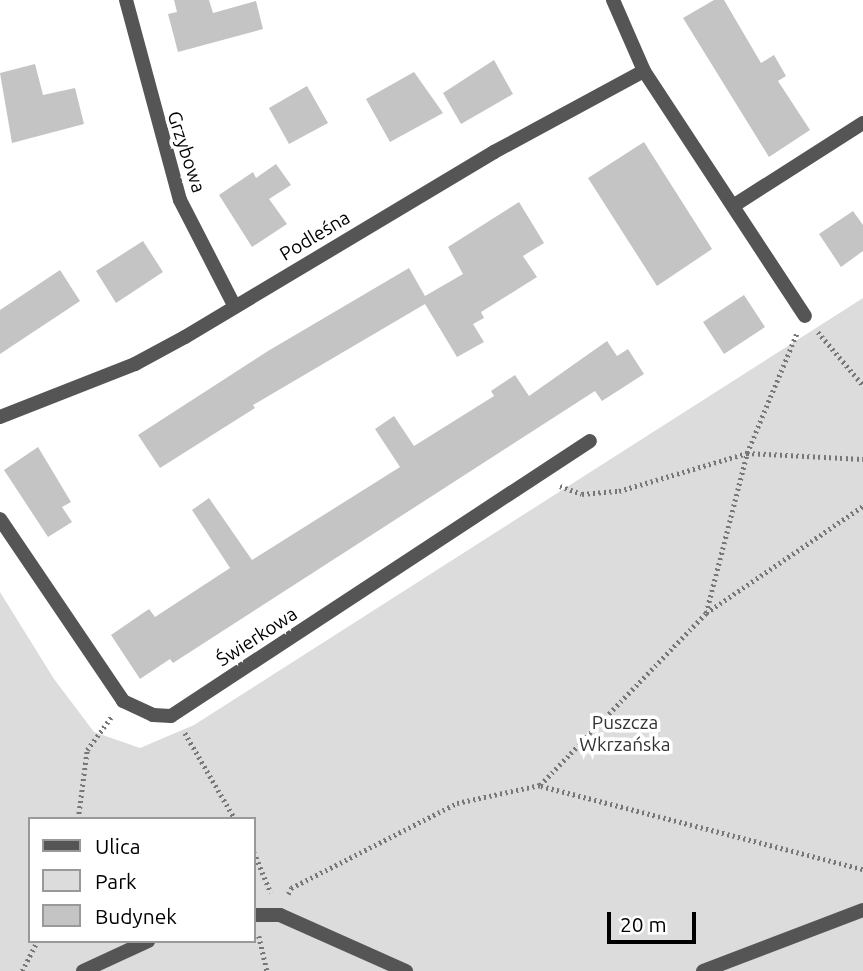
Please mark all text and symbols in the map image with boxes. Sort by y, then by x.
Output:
street label: Grzybowa [162,108,210,196]
street label: Podleśna [276,206,354,266]
street label: Świerkowa [212,602,302,672]
park label: Puszcza Wkrzańska [579,712,671,756]
legend [28,817,256,943]
text: Ulica [95,834,140,858]
text: Park [95,869,137,893]
scale bar [611,898,700,942]
text: Budynek [95,904,177,928]
text: 20 m [620,912,667,936]

